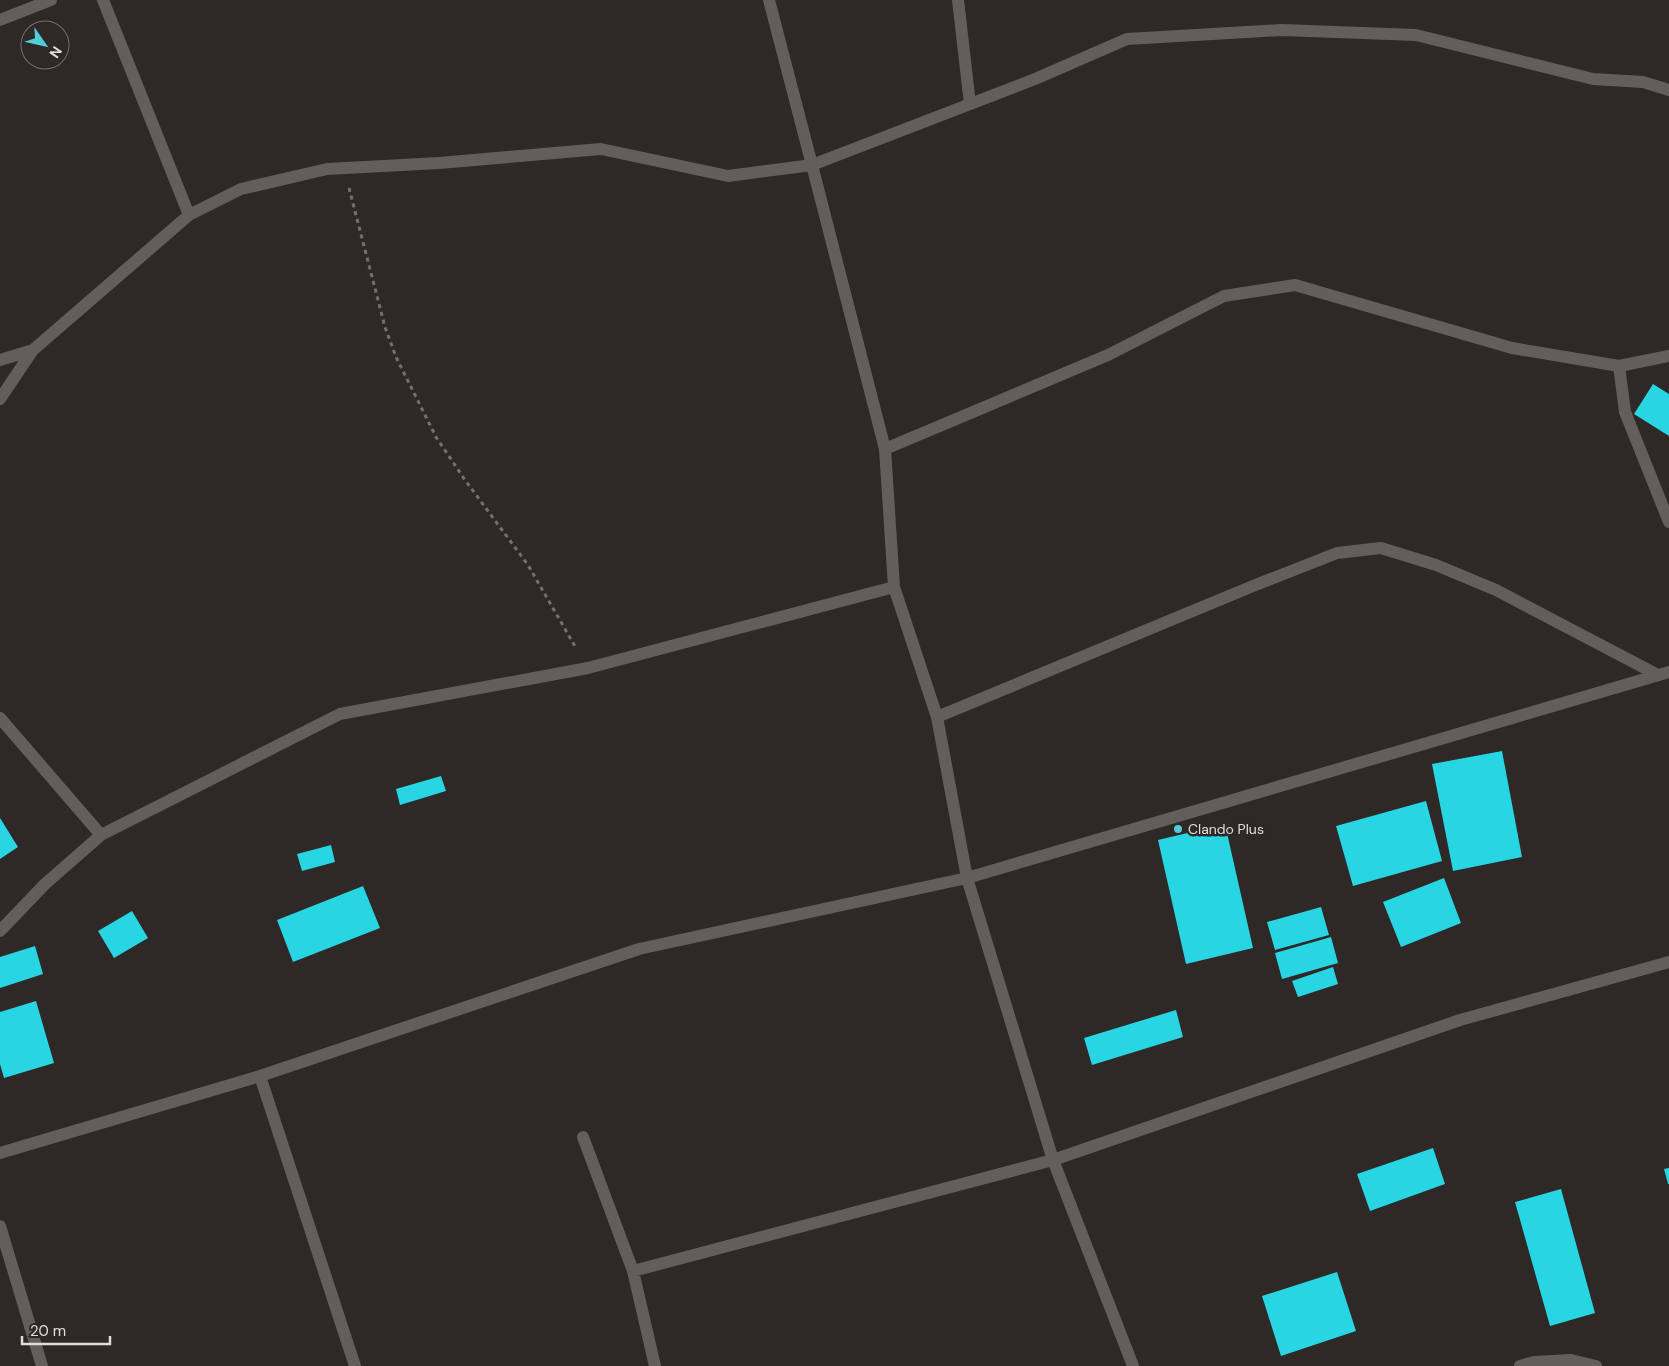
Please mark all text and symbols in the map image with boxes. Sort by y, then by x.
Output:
north arrow [20,20,70,70]
text: N [45,43,66,62]
place label: Clando Plus [1188,820,1264,838]
marker: Clando Plus [1172,823,1184,835]
scale bar [22,1314,110,1346]
text: 20 m [30,1321,66,1341]

